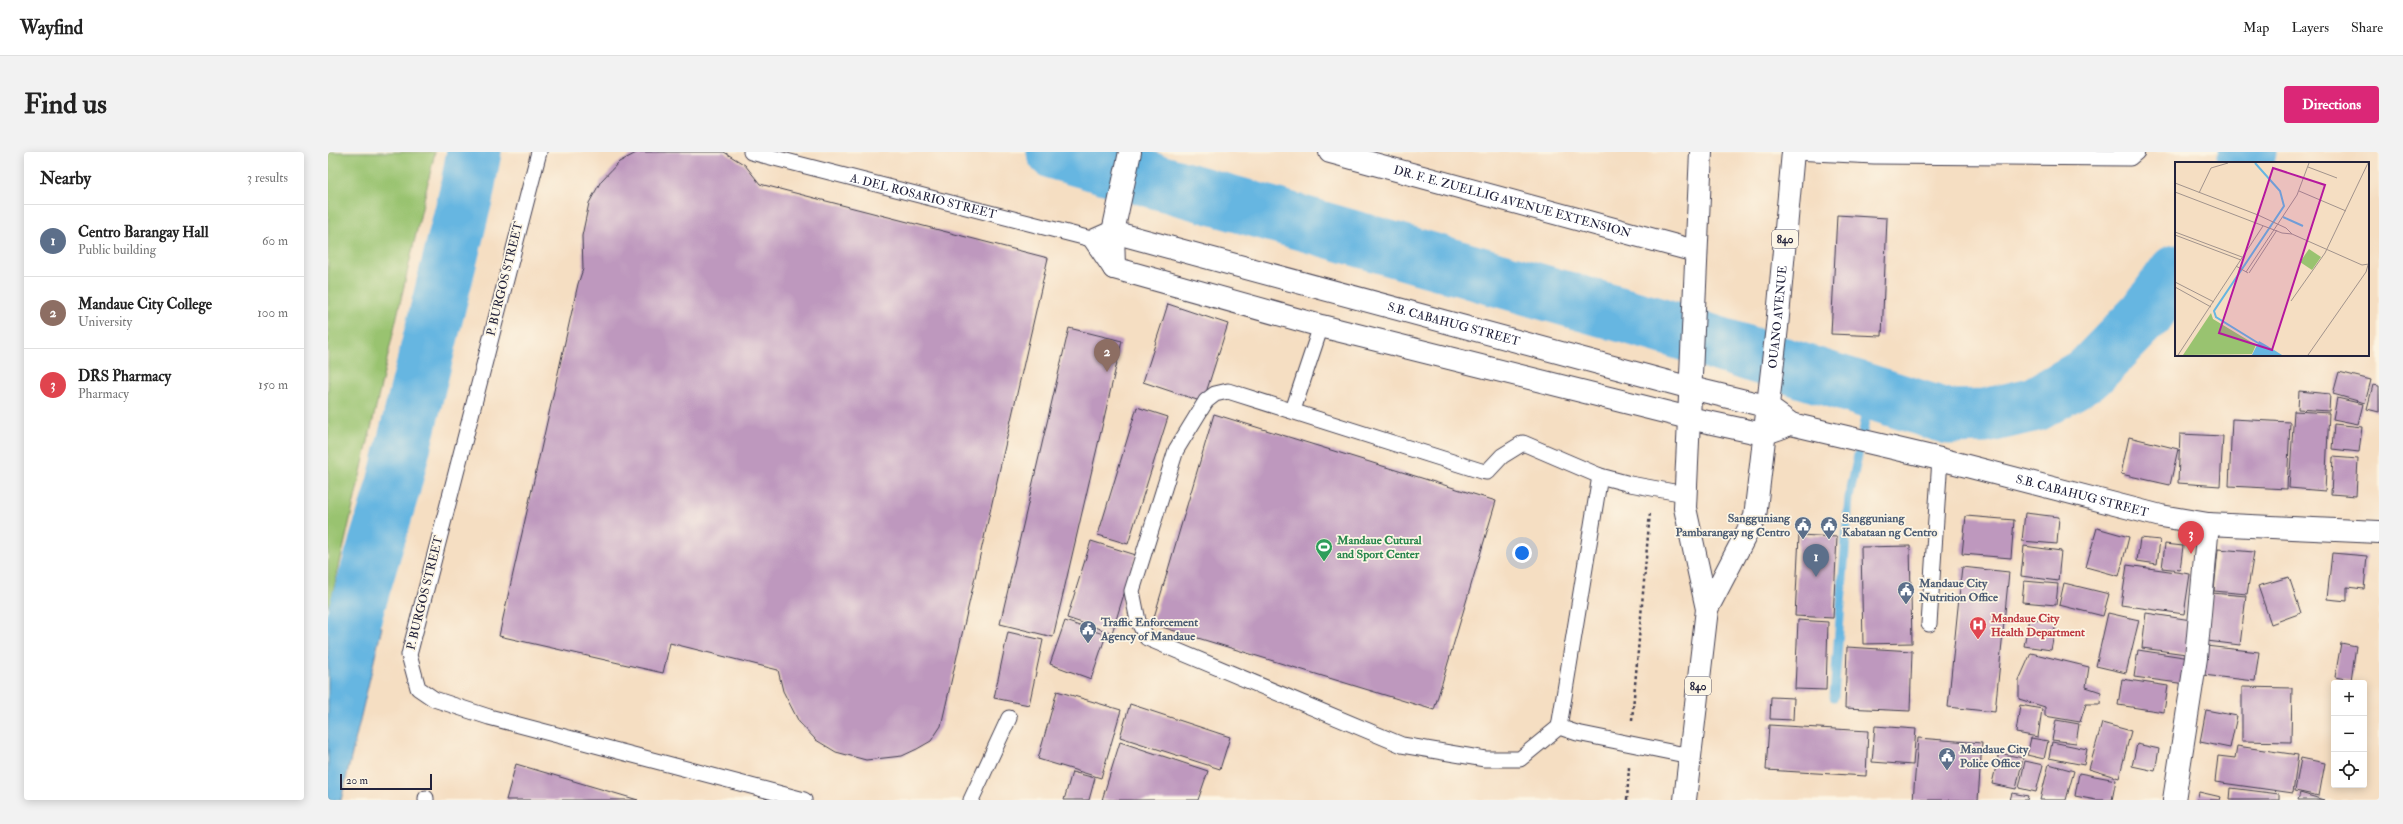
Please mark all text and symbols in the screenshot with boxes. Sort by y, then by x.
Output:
text: Wayfind [20,16,83,40]
text: Map [2243,19,2269,36]
text: Layers [2291,19,2329,36]
text: Share [2351,19,2383,36]
button: Directions [2284,86,2379,123]
text: Find us [24,87,107,122]
street label: DR. F. E. ZUELLIG AVENUE EXTENSION [1392,162,1633,241]
inset map [2175,162,2369,356]
text: Nearby [40,168,91,189]
text: 3 results [247,170,288,186]
street label: A. DEL ROSARIO STREET [848,170,998,222]
street label: P. BURGOS STREET [484,220,526,338]
text: Centro Barangay Hall [78,223,208,242]
road number: 840 [1772,230,1798,248]
text: 1 [51,233,55,249]
text: 60 m [262,233,288,249]
text: Public building [78,242,156,258]
street label: OUANO AVENUE [1765,265,1790,369]
text: Mandaue City College [78,295,212,314]
street label: S.B. CABAHUG STREET [1386,299,1522,349]
text: 2 [50,305,56,321]
text: 100 m [257,305,288,321]
text: University [78,314,132,330]
pin: 2 [1094,339,1120,372]
text: DRS Pharmacy [78,367,171,386]
text: 3 [51,377,56,393]
text: 150 m [258,377,288,393]
text: Pharmacy [78,386,129,402]
street label: S.B. CABAHUG STREET [2014,471,2150,520]
place label: Sangguniang Pambarangay ng Centro [1676,511,1791,540]
place label: Sangguniang Kabataan ng Centro [1842,511,1937,540]
public building icon: Sangguniang Pambarangay ng Centro [1793,515,1813,540]
public building icon: Sangguniang Kabataan ng Centro [1819,515,1839,540]
pin: 3 [2178,521,2204,554]
place label: Mandaue Cutural and Sport Center [1336,533,1423,562]
street label: P. BURGOS STREET [404,534,446,652]
sports icon: Mandaue Cutural and Sport Center [1314,537,1334,562]
your location [1512,543,1532,563]
pin: 1 [1803,544,1829,577]
place label: Mandaue City Nutrition Office [1918,576,1999,605]
public building icon: Mandaue City Nutrition Office [1896,580,1916,605]
place label: Mandaue City Health Department [1990,611,2085,640]
place label: Traffic Enforcement Agency of Mandaue [1100,615,1198,644]
hospital icon: Mandaue City Health Department [1968,615,1988,640]
public building icon: Traffic Enforcement Agency of Mandaue [1078,619,1098,644]
road number: 840 [1685,677,1711,695]
map controls [2331,680,2367,788]
button: + [2331,680,2367,716]
button: − [2331,716,2367,752]
place label: Mandaue City Police Office [1959,742,2029,771]
public building icon: Mandaue City Police Office [1937,746,1957,771]
button: locate [2331,752,2367,788]
scale bar [340,772,432,791]
text: 20 m [346,774,368,787]

